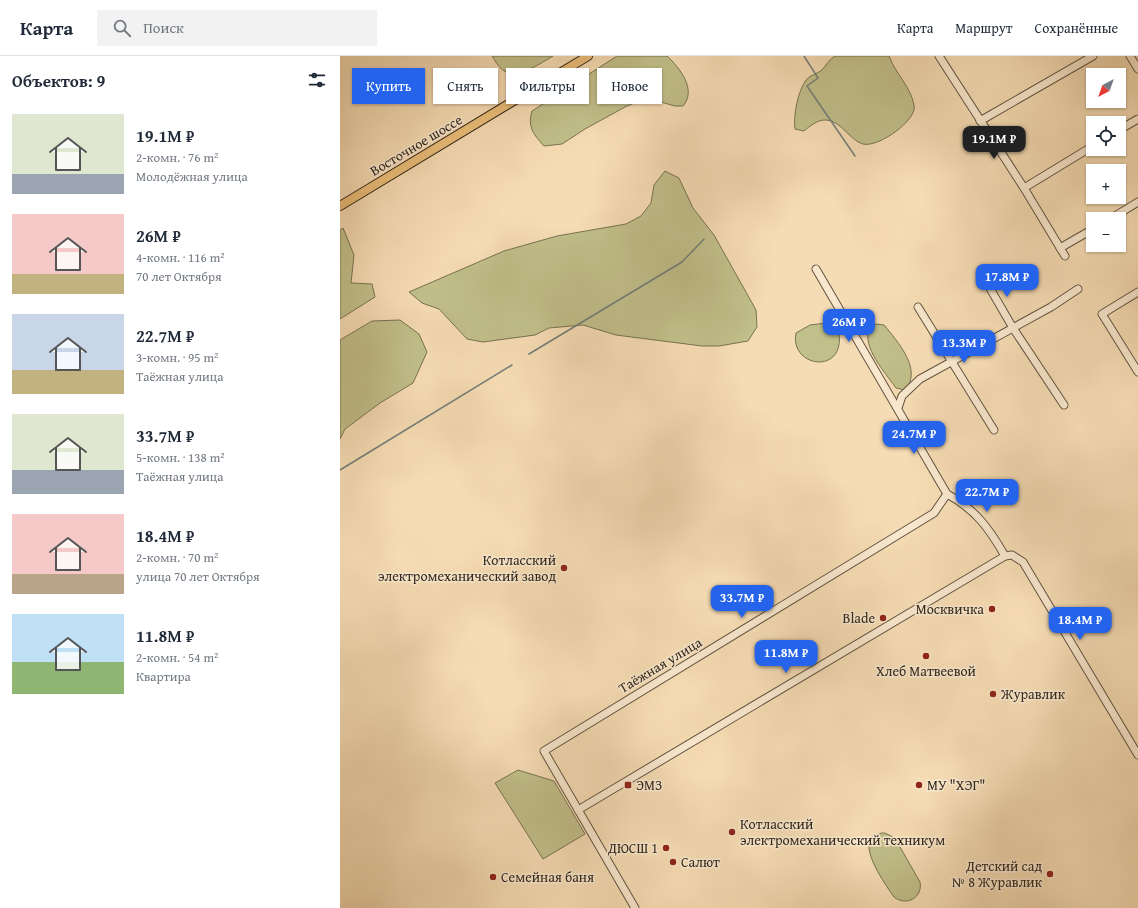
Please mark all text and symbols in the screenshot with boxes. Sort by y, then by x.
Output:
search box [97,10,377,46]
text: Карта [20,14,73,42]
icon: search [111,17,133,39]
text: Поиск [143,17,184,38]
text: Карта [897,18,933,38]
text: Маршрут [955,18,1013,38]
text: Сохранённые [1035,18,1118,38]
text: Объектов: 9 [12,68,105,93]
chip: Купить [352,68,425,104]
chip: Снять [433,68,498,104]
chip: Фильтры [506,68,589,104]
chip: Новое [597,68,662,104]
north arrow [1086,68,1126,108]
map controls [1086,68,1126,252]
icon: filters [306,69,328,91]
street label: Восточное шоссе [366,109,466,180]
button: locate [1086,116,1126,156]
text: 19.1M ₽ [136,123,194,148]
pin: 19.1M ₽ [957,126,1031,160]
text: 19.1M ₽ [972,129,1016,148]
icon: home [44,130,92,178]
text: 2-комн. · 76 m² [136,148,218,167]
button: + [1086,164,1126,204]
text: Молодёжная улица [136,167,248,186]
button: − [1086,212,1126,252]
text: 26M ₽ [136,223,181,248]
icon: home [44,230,92,278]
text: 4-комн. · 116 m² [136,248,225,267]
pin: 17.8M ₽ [970,264,1044,298]
text: 70 лет Октября [136,267,222,286]
text: 17.8M ₽ [985,267,1029,286]
pin: 26M ₽ [821,309,877,343]
text: 26M ₽ [832,312,866,331]
text: 22.7M ₽ [136,323,194,348]
icon: home [44,330,92,378]
pin: 13.3M ₽ [927,330,1001,364]
text: 13.3M ₽ [942,333,986,352]
text: 3-комн. · 95 m² [136,348,218,367]
text: Таёжная улица [136,367,223,386]
pin: 24.7M ₽ [877,421,951,455]
text: 33.7M ₽ [136,423,194,448]
text: 24.7M ₽ [892,424,936,443]
icon: home [44,430,92,478]
text: 5-комн. · 138 m² [136,448,225,467]
text: Таёжная улица [136,467,223,486]
pin: 22.7M ₽ [950,479,1024,513]
text: 22.7M ₽ [965,482,1009,501]
text: 18.4M ₽ [136,523,194,548]
icon: home [44,530,92,578]
text: 2-комн. · 70 m² [136,548,218,567]
place label: Котласский электромеханический завод [378,550,556,586]
marker: Котласский электромеханический завод [559,563,569,573]
text: улица 70 лет Октября [136,567,260,586]
pin: 33.7M ₽ [705,585,779,619]
text: 33.7M ₽ [720,588,764,607]
place label: Москвичка [916,599,984,619]
marker: Москвичка [987,604,997,614]
pin: 18.4M ₽ [1043,607,1117,641]
place label: Blade [842,608,875,628]
text: 18.4M ₽ [1058,610,1102,629]
marker: Blade [878,613,888,623]
text: 11.8M ₽ [136,623,194,648]
icon: home [44,630,92,678]
street label: Таёжная улица [615,632,706,698]
pin: 11.8M ₽ [749,640,823,674]
text: 11.8M ₽ [764,643,808,662]
text: 2-комн. · 54 m² [136,648,218,667]
marker: Хлеб Матвеевой [921,651,931,661]
place label: Хлеб Матвеевой [876,661,976,681]
text: Квартира [136,667,191,686]
place label: Журавлик [1000,684,1066,704]
marker: Журавлик [988,689,998,699]
place label: ЭМЗ [636,775,662,795]
place label: МУ "ХЭГ" [927,775,985,795]
marker: ЭМЗ [623,780,633,790]
marker: МУ "ХЭГ" [914,780,924,790]
place label: Котласский электромеханический техникум [740,814,945,850]
marker: Котласский электромеханический техникум [727,827,737,837]
place label: ДЮСШ 1 [607,838,658,858]
marker: ДЮСШ 1 [661,843,671,853]
place label: Салют [681,852,720,872]
place label: Детский сад № 8 Журавлик [952,856,1043,892]
marker: Салют [668,857,678,867]
place label: Семейная баня [501,867,594,887]
marker: Детский сад № 8 Журавлик [1045,869,1055,879]
marker: Семейная баня [488,872,498,882]

